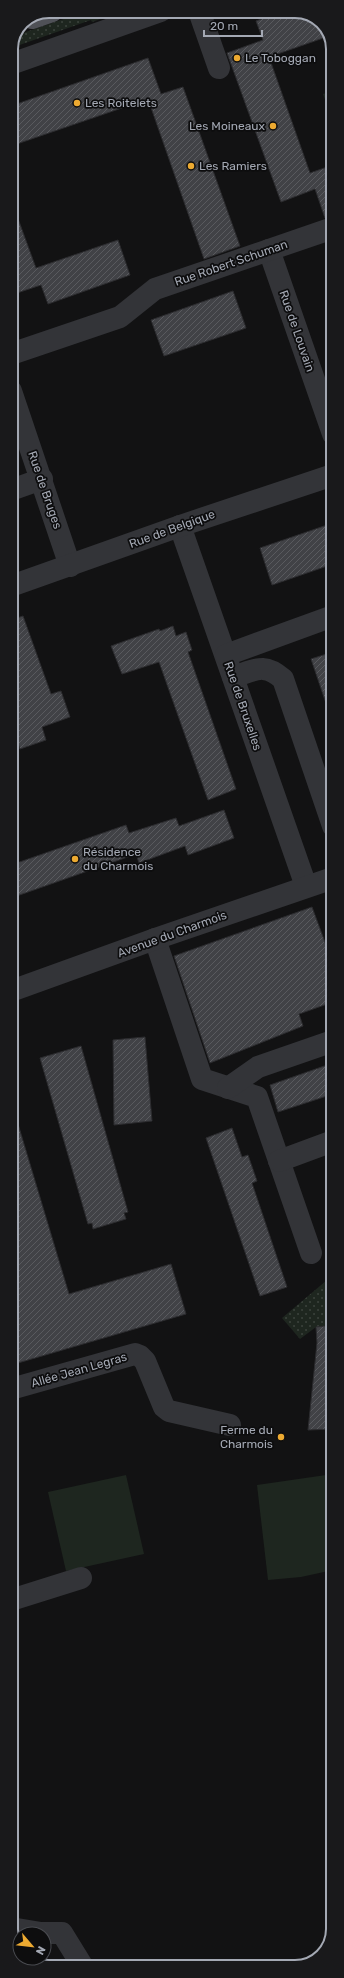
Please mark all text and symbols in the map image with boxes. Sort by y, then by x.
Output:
scale bar [204,12,262,38]
text: 20 m [210,19,238,33]
place label: Le Toboggan [245,51,316,65]
marker: Le Toboggan [232,53,242,63]
place label: Les Roitelets [85,96,157,110]
marker: Les Roitelets [72,98,82,108]
place label: Les Moineaux [189,119,266,133]
marker: Les Moineaux [268,121,278,131]
place label: Les Ramiers [199,159,267,173]
marker: Les Ramiers [186,161,196,171]
street label: Rue Robert Schuman [173,237,289,289]
street label: Rue de Louvain [276,288,318,374]
street label: Rue de Bruges [25,449,65,531]
street label: Rue de Belgique [127,507,217,551]
street label: Rue de Bruxelles [221,660,265,752]
place label: Résidence du Charmois [83,845,153,873]
marker: Résidence du Charmois [70,854,80,864]
street label: Avenue du Charmois [115,908,229,960]
street label: Allée Jean Legras [29,1350,129,1390]
place label: Ferme du Charmois [220,1423,273,1451]
marker: Ferme du Charmois [276,1432,286,1442]
north arrow [12,1926,52,1966]
text: N [33,1944,48,1957]

